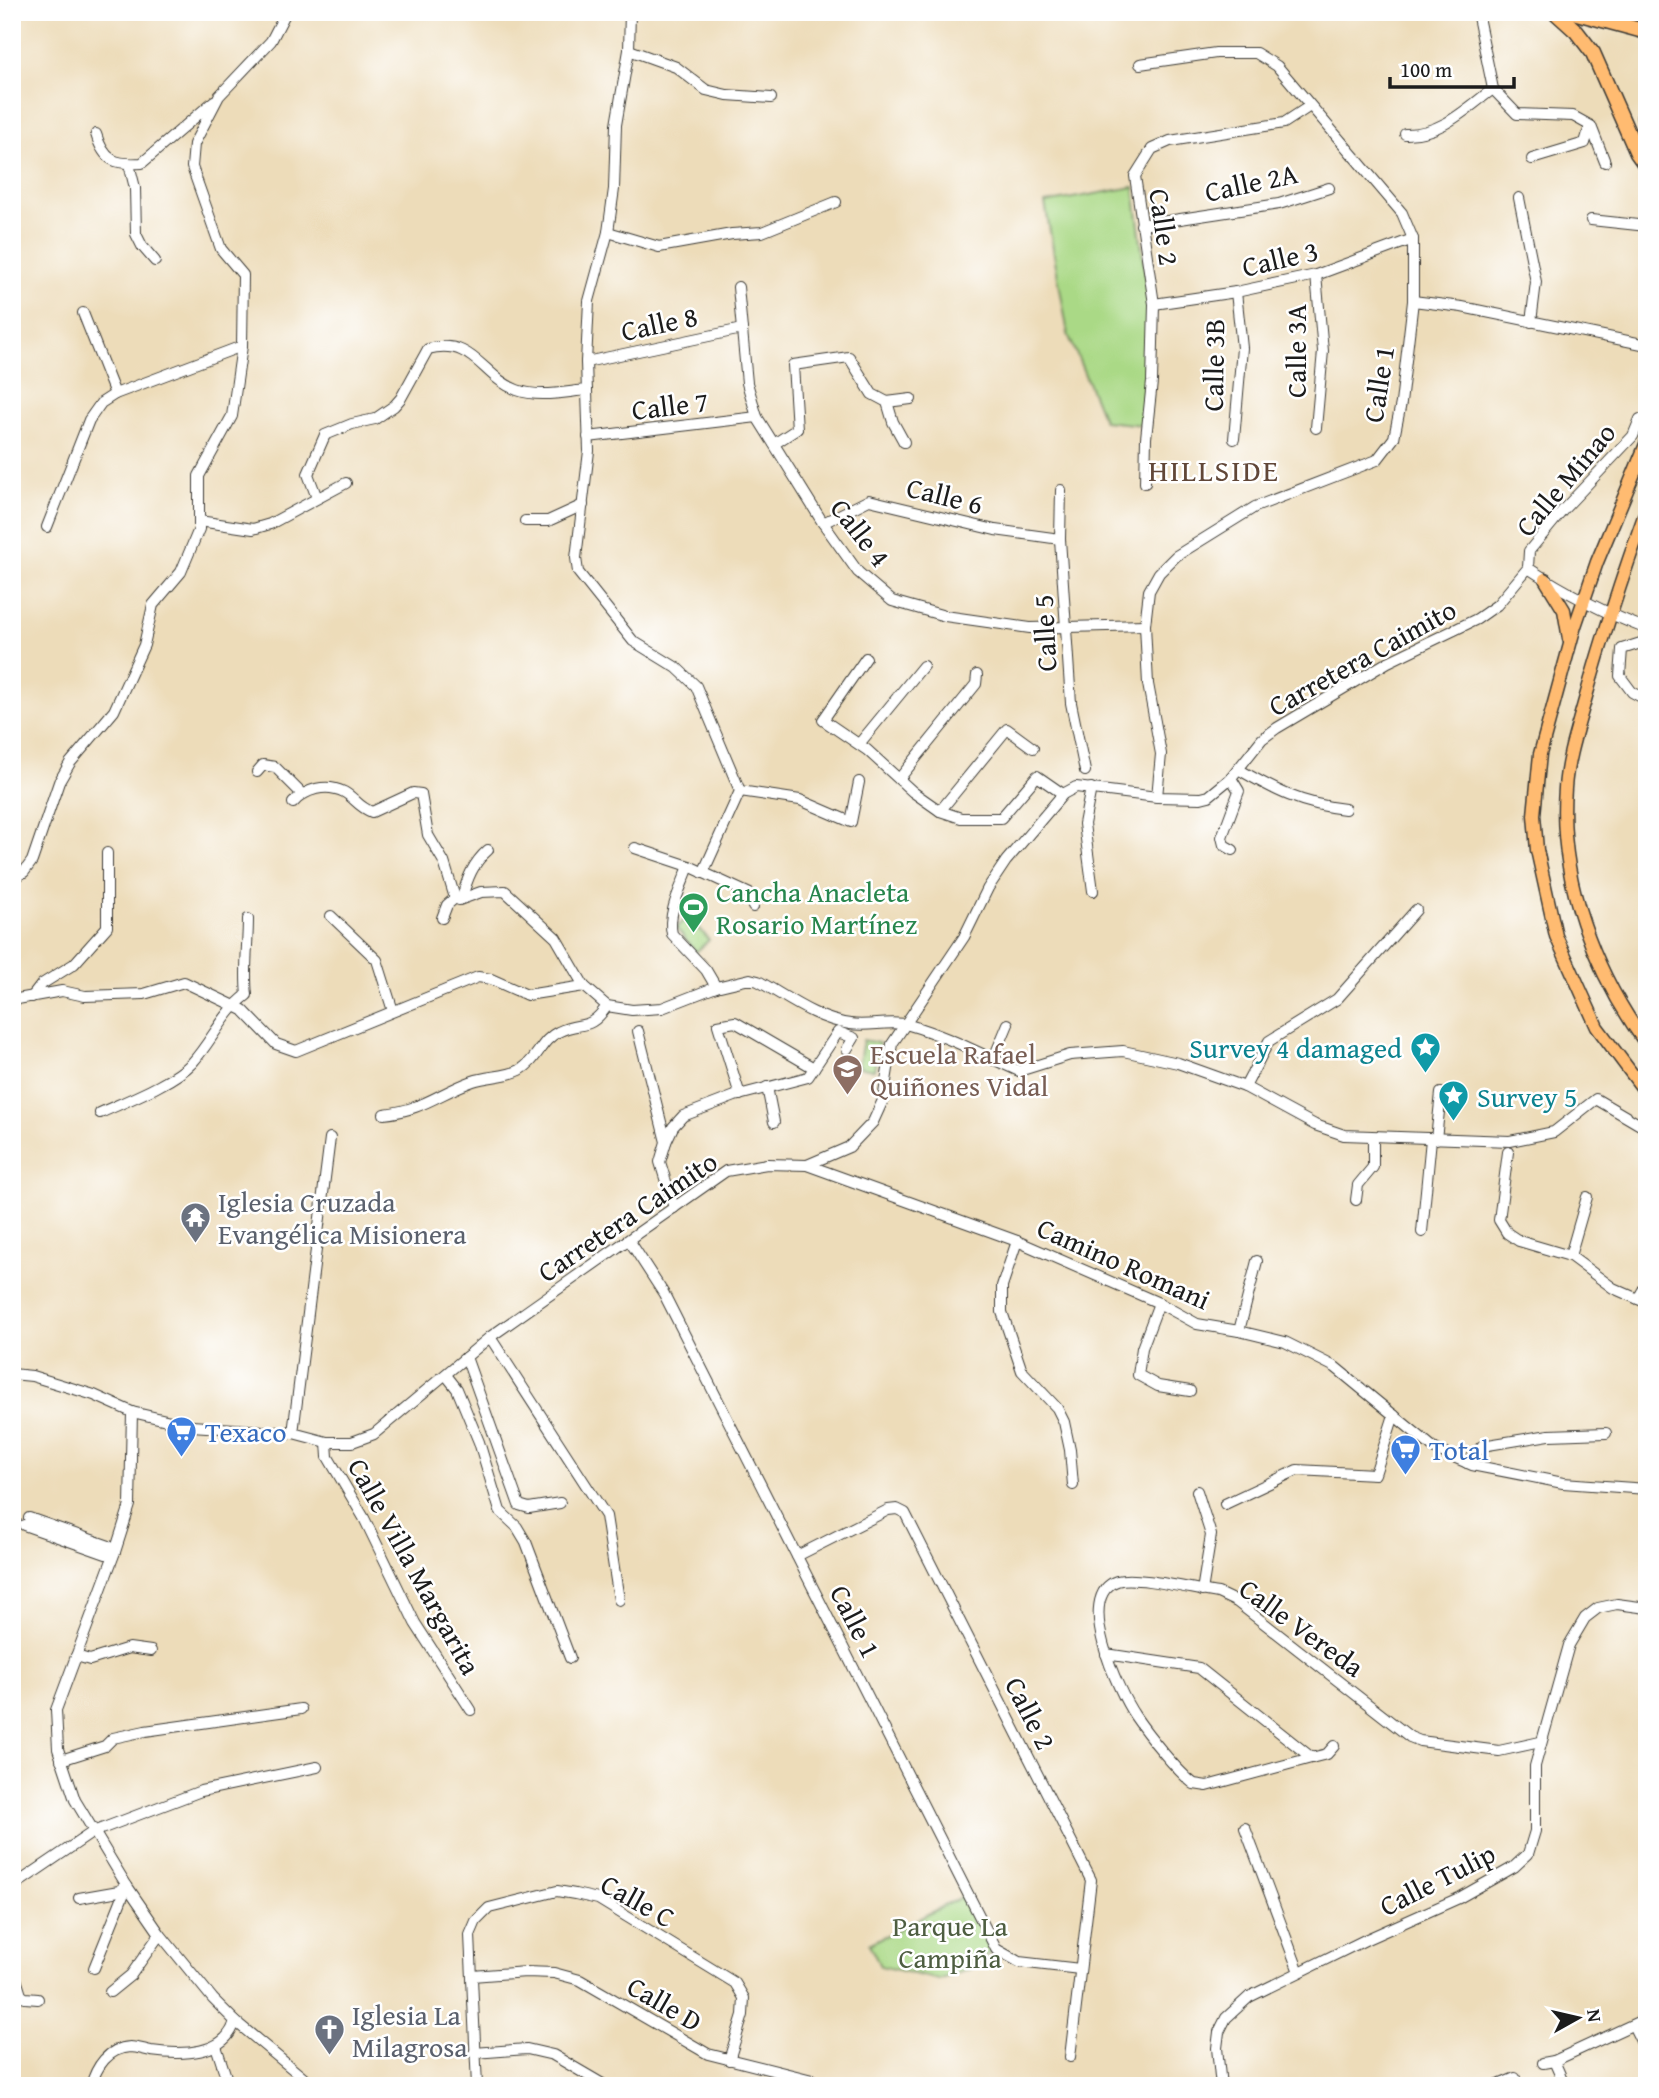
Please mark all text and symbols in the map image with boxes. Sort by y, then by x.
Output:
scale bar [1390,46,1514,90]
text: 100 m [1400,54,1452,85]
street label: Calle 2A [1201,152,1301,212]
street label: Calle 2 [1139,186,1191,268]
street label: Calle 3 [1238,229,1322,287]
street label: Calle 8 [617,295,701,351]
street label: Calle 3A [1275,304,1316,398]
street label: Calle 3B [1192,318,1234,412]
street label: Calle 1 [1352,343,1404,425]
street label: Calle 7 [629,380,711,430]
street label: Calle Minao [1505,413,1625,545]
district label: HILLSIDE [1148,448,1280,492]
street label: Calle 6 [903,466,987,524]
street label: Calle 4 [821,489,901,575]
street label: Carretera Caimito [1261,588,1463,726]
street label: Calle 5 [1022,593,1066,673]
place label: Cancha Anacleta Rosario Martínez [716,871,917,944]
sports icon: Cancha Anacleta Rosario Martínez [676,890,710,934]
place label: Survey 4 damaged [1189,1027,1402,1068]
place icon: Survey 4 damaged [1408,1030,1442,1074]
place label: Escuela Rafael Quiñones Vidal [870,1033,1049,1106]
school or university icon: Escuela Rafael Quiñones Vidal [830,1052,864,1096]
place label: Survey 5 [1477,1076,1577,1117]
place icon: Survey 5 [1437,1079,1471,1123]
street label: Carretera Caimito [529,1141,725,1291]
place label: Iglesia Cruzada Evangélica Misionera [218,1181,467,1254]
temple icon: Iglesia Cruzada Evangélica Misionera [178,1200,212,1244]
street label: Camino Romani [1031,1207,1217,1319]
place label: Texaco [205,1411,287,1452]
supermarket icon: Texaco [165,1414,199,1458]
place label: Total [1429,1429,1489,1470]
supermarket icon: Total [1389,1432,1423,1476]
street label: Calle Villa Margarita [338,1450,492,1683]
street label: Calle Vereda [1231,1568,1374,1687]
street label: Calle 1 [820,1577,892,1665]
street label: Calle 2 [995,1669,1067,1757]
street label: Calle Tulip [1372,1832,1502,1926]
street label: Calle C [594,1863,682,1937]
park label: Parque La Campiña [892,1905,1008,1978]
street label: Calle D [620,1965,710,2041]
north arrow [1544,1982,1614,2052]
place label: Iglesia La Milagrosa [352,1994,468,2067]
text: N [1580,2007,1610,2024]
church icon: Iglesia La Milagrosa [312,2013,346,2057]

